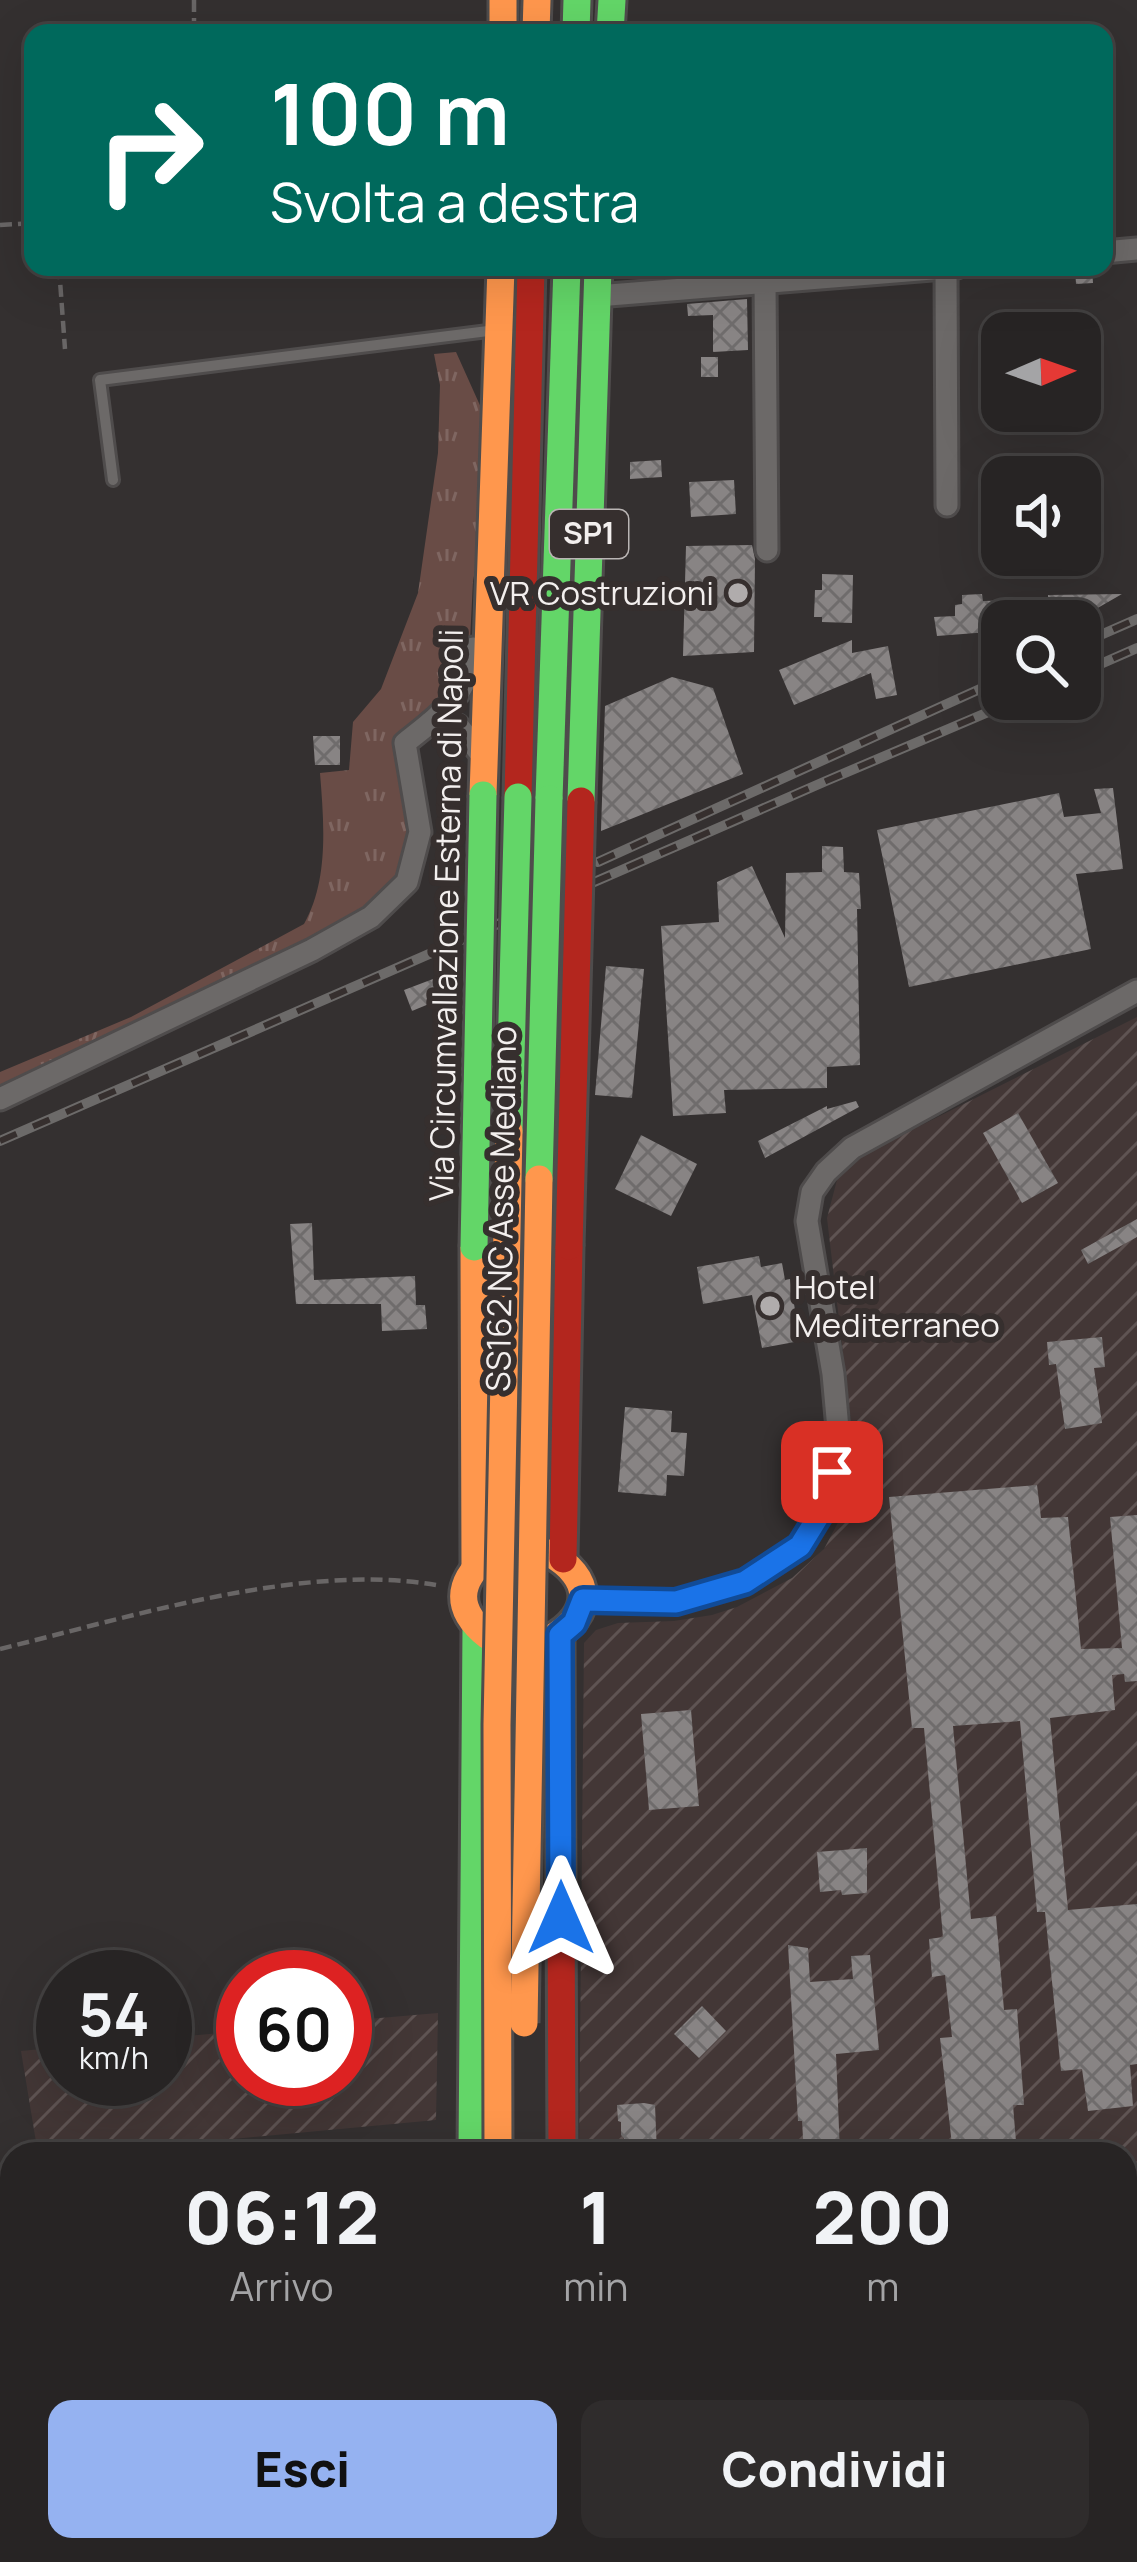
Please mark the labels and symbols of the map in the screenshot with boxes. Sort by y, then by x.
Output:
north arrow [981,312,1101,432]
road number: SP1 [550,510,628,558]
place label: VR Costruzioni [490,570,714,615]
marker: VR Costruzioni [725,580,751,606]
street label: Via Circumvallazione Esterna di Napoli [418,629,473,1201]
street label: SS162 NC Asse Mediano [475,1026,526,1392]
place label: Hotel Mediterraneo [794,1264,1000,1347]
marker: Hotel Mediterraneo [757,1293,783,1319]
pin [781,1421,883,1523]
position arrow [498,1855,624,1981]
speed limit sign: 60 [216,1950,372,2106]

